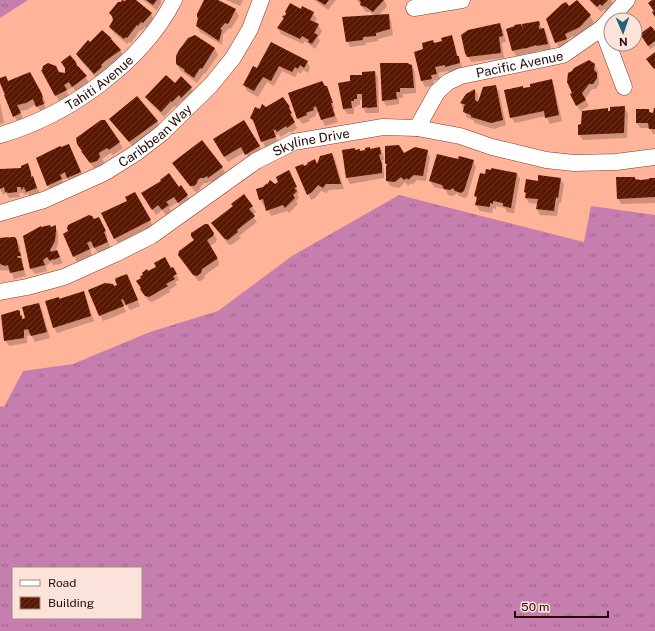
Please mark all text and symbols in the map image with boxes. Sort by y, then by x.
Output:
north arrow [603,12,643,52]
text: N [619,36,628,48]
street label: Pacific Avenue [474,48,564,80]
street label: Tahiti Avenue [63,52,136,113]
street label: Caribbean Way [115,101,195,170]
street label: Skyline Drive [270,125,351,159]
legend [12,567,142,619]
text: Road [48,576,76,590]
scale bar [515,593,608,619]
text: Building [48,596,94,610]
text: 50 m [521,600,549,614]

